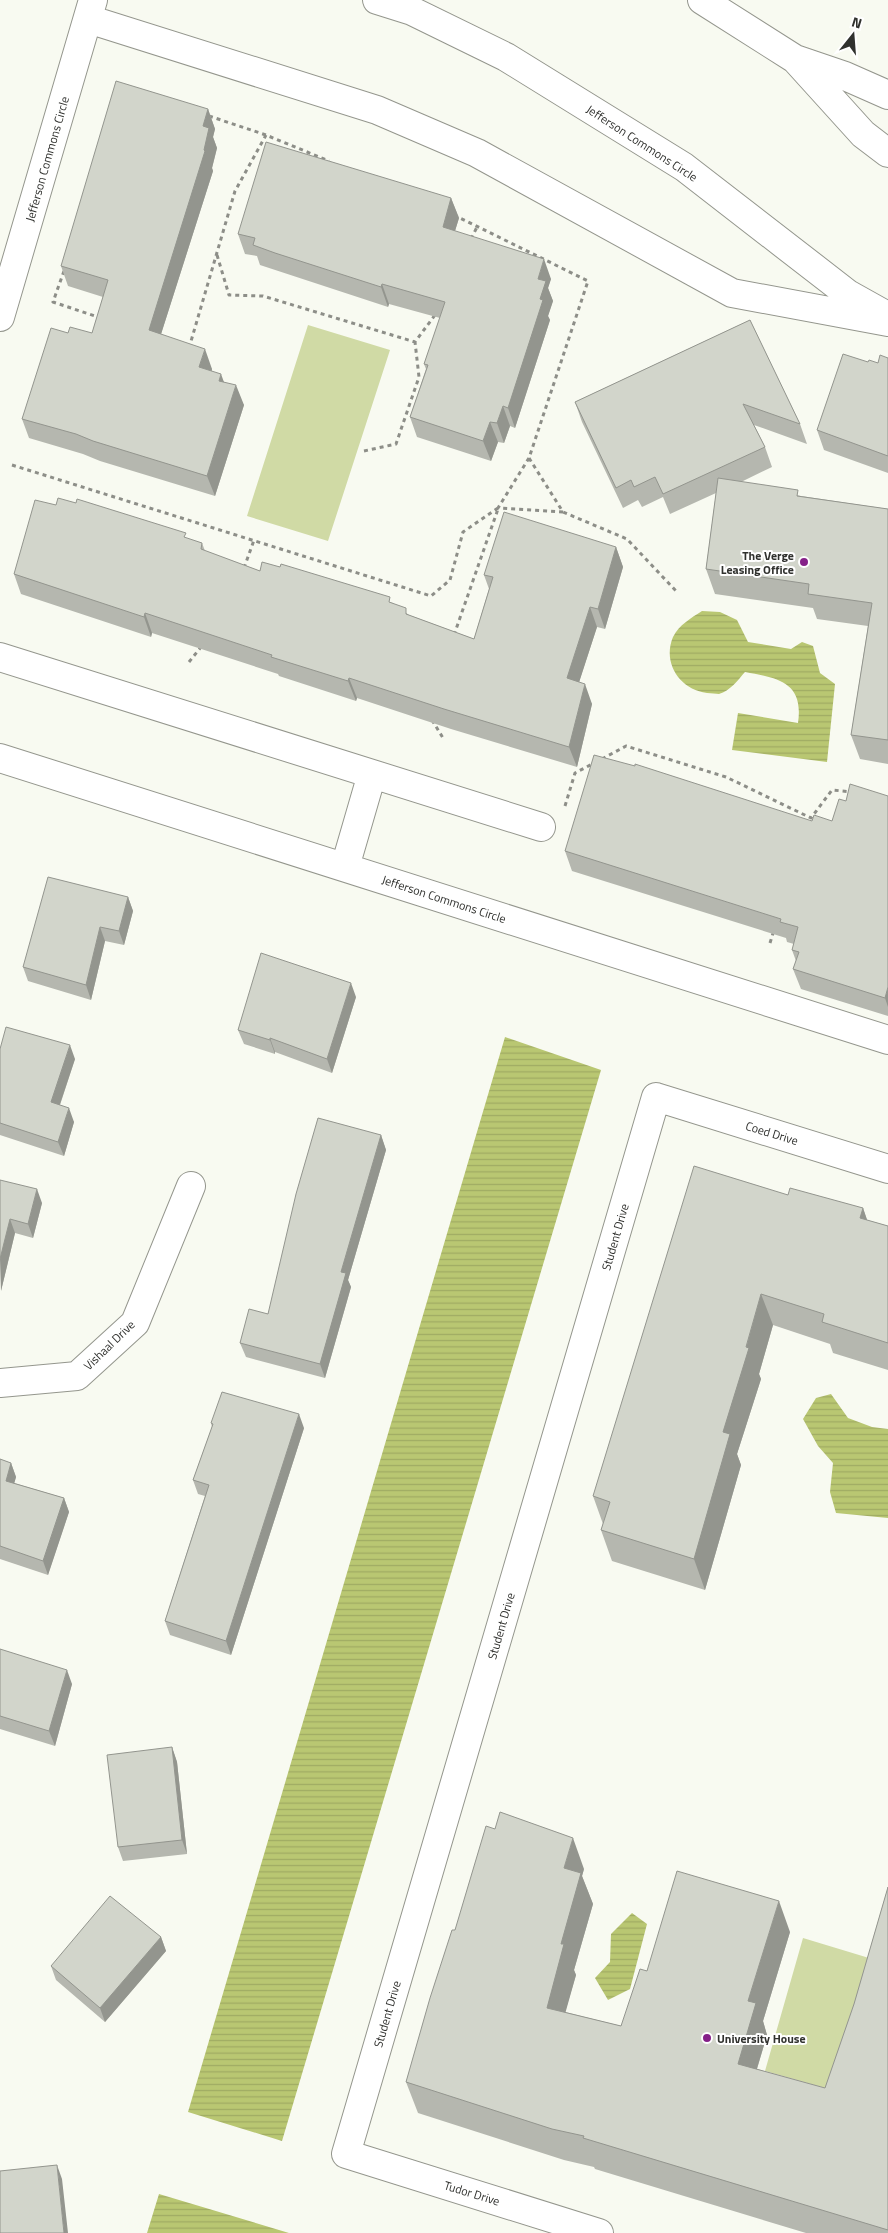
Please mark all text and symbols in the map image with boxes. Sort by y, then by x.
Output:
north arrow [828,10,878,60]
text: N [849,11,865,34]
street label: Jefferson Commons Circle [20,94,74,224]
street label: Jefferson Commons Circle [582,100,702,186]
place label: The Verge Leasing Office [721,546,794,579]
marker: The Verge Leasing Office [798,556,810,568]
street label: Jefferson Commons Circle [379,870,509,928]
street label: Coed Drive [743,1116,801,1150]
street label: Student Drive [596,1201,634,1273]
street label: Vishaal Drive [79,1315,139,1375]
street label: Student Drive [482,1590,520,1662]
street label: Student Drive [368,1978,406,2050]
place label: University House [717,2029,806,2048]
marker: University House [701,2032,713,2044]
street label: Tudor Drive [442,2176,502,2210]

